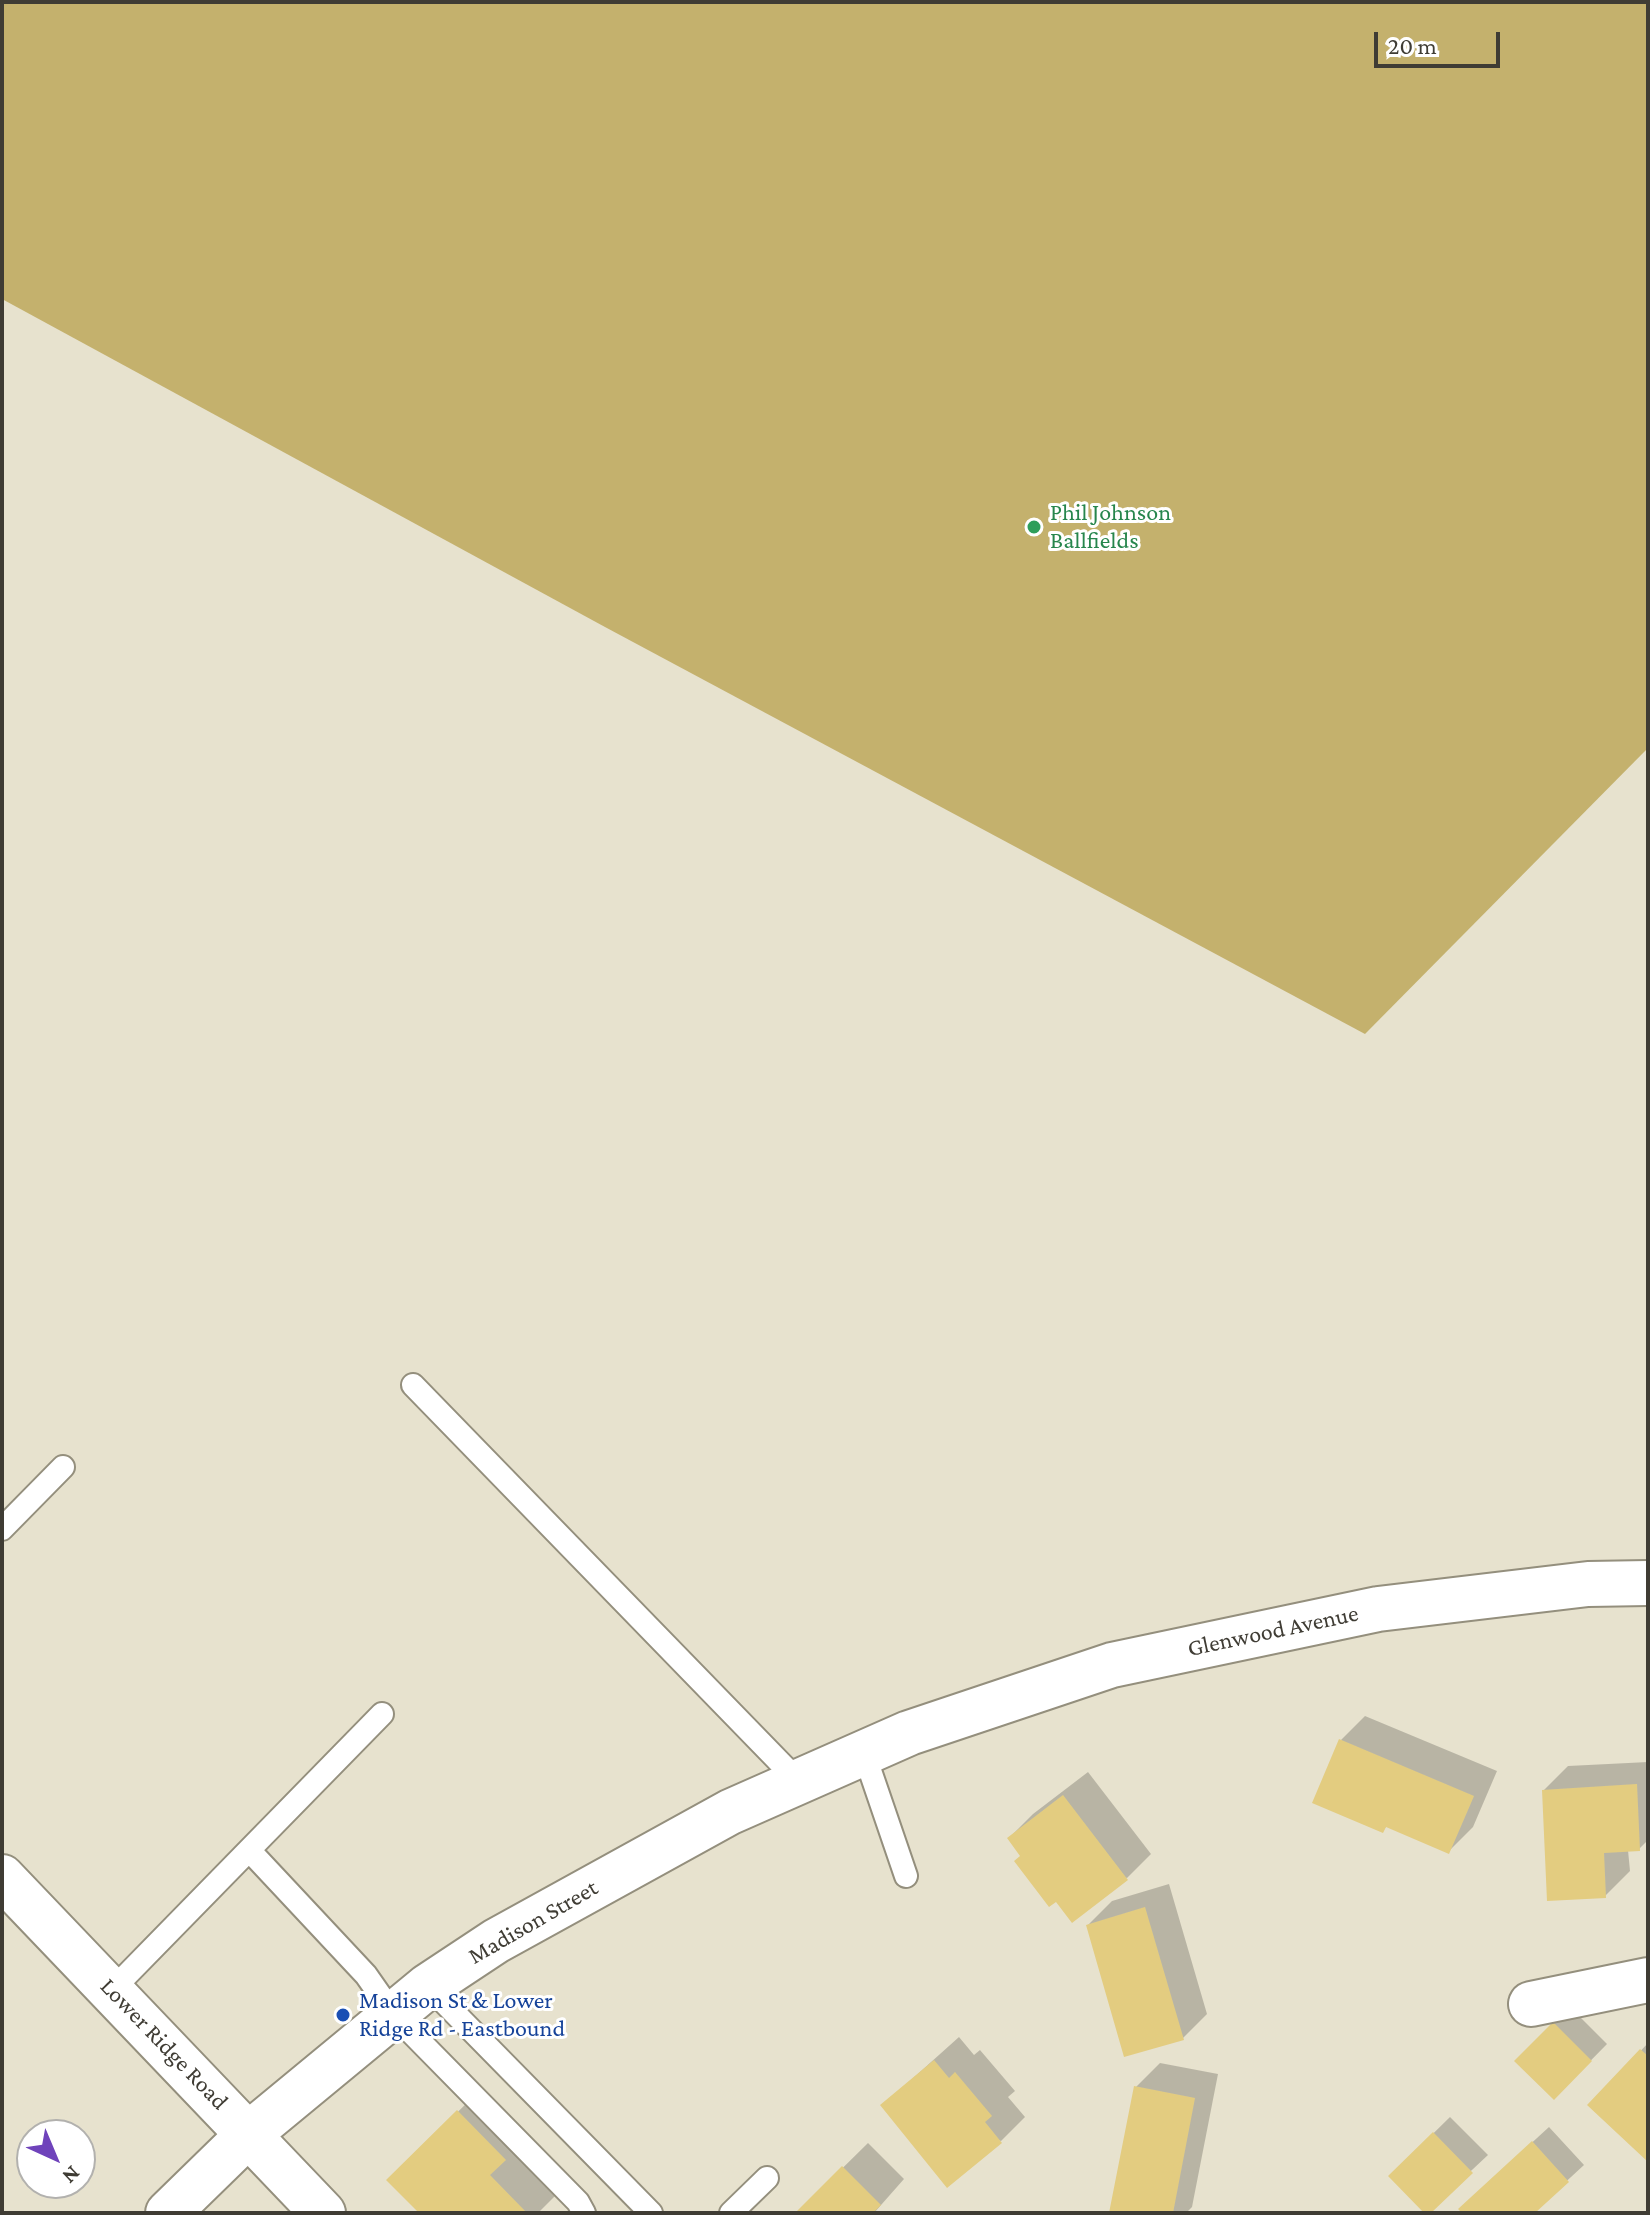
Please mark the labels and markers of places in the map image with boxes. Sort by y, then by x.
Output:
place label: Phil Johnson Ballfields [1050,499,1171,555]
marker: Phil Johnson Ballfields [1025,518,1043,536]
place label: Madison St & Lower Ridge Rd - Eastbound [359,1987,565,2043]
marker: Madison St & Lower Ridge Rd - Eastbound [334,2006,352,2024]

